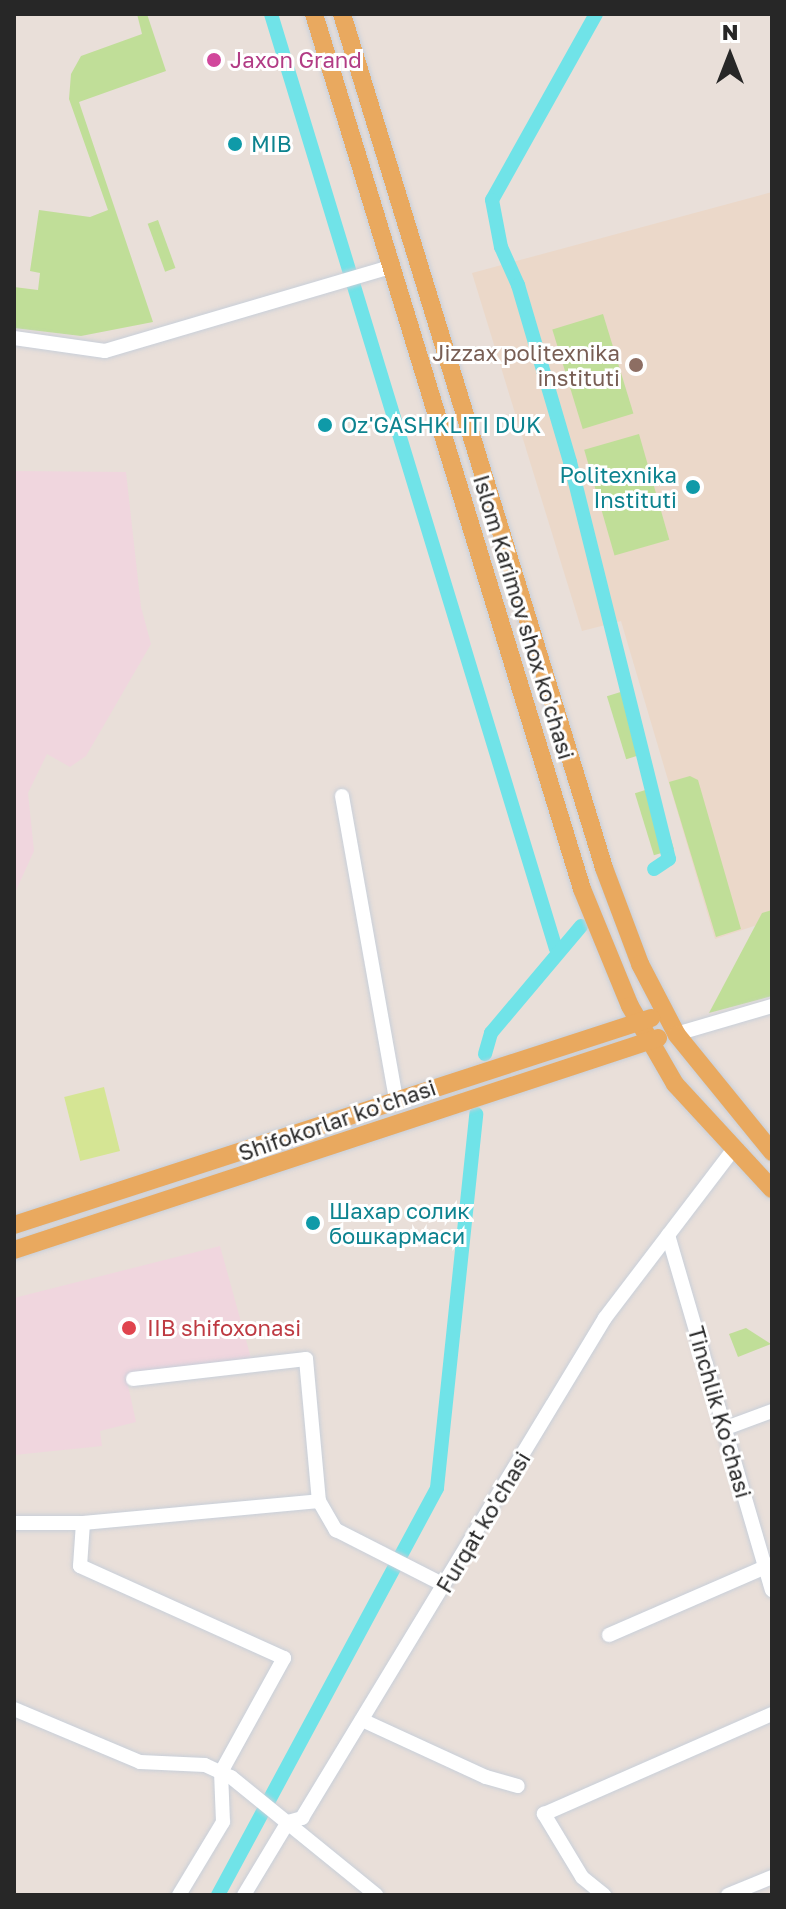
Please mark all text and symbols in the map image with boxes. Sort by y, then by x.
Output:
north arrow [690,16,770,96]
text: N [722,18,738,45]
place label: Jaxon Grand [230,47,362,73]
marker: Jaxon Grand [205,51,223,69]
place label: MIB [251,131,292,157]
marker: MIB [226,135,244,153]
place label: Jizzax politexnika instituti [432,339,620,390]
marker: Jizzax politexnika instituti [627,356,645,374]
place label: Oz'GASHKLITI DUK [341,412,541,438]
marker: Oz'GASHKLITI DUK [316,416,334,434]
place label: Politexnika Instituti [559,461,677,512]
street label: Islom Karimov shox ko'chasi [468,472,580,762]
marker: Politexnika Instituti [684,478,702,496]
street label: Shifokorlar ko'chasi [235,1074,439,1166]
place label: Шахар солик бошкармаси [329,1197,470,1248]
marker: Шахар солик бошкармаси [304,1214,322,1232]
place label: IIB shifoxonasi [147,1315,301,1341]
marker: IIB shifoxonasi [118,1317,140,1339]
street label: Tinchlik Ko'chasi [683,1323,757,1501]
street label: Furqat ko'chasi [431,1447,535,1597]

